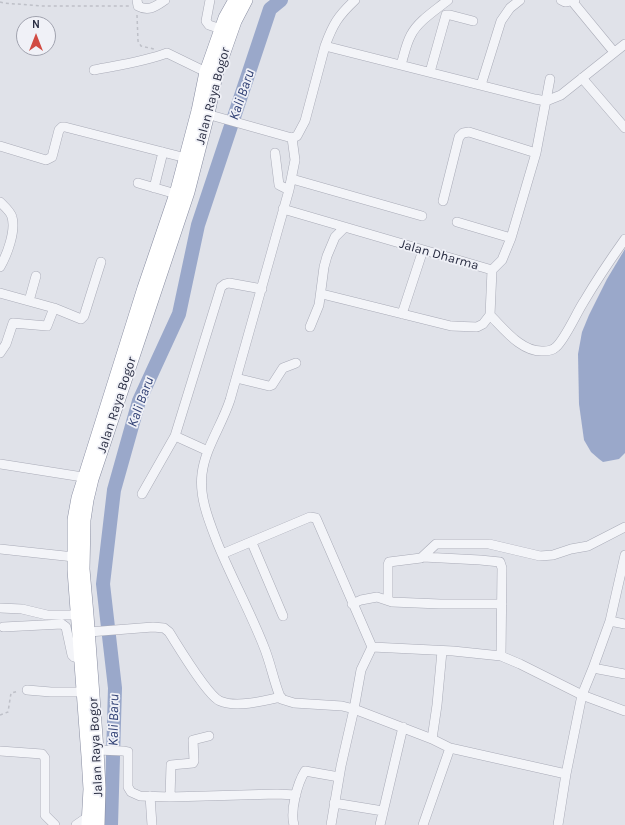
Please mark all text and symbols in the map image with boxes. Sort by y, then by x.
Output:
north arrow [16,16,56,56]
text: N [32,18,40,31]
street label: Jalan Raya Bogor [193,46,233,146]
water label: Kali Baru [226,68,258,122]
street label: Jalan Dharma [398,236,480,274]
street label: Jalan Raya Bogor [94,355,140,455]
water label: Kali Baru [124,375,158,429]
water label: Kali Baru [105,694,123,746]
street label: Jalan Raya Bogor [86,697,106,797]

